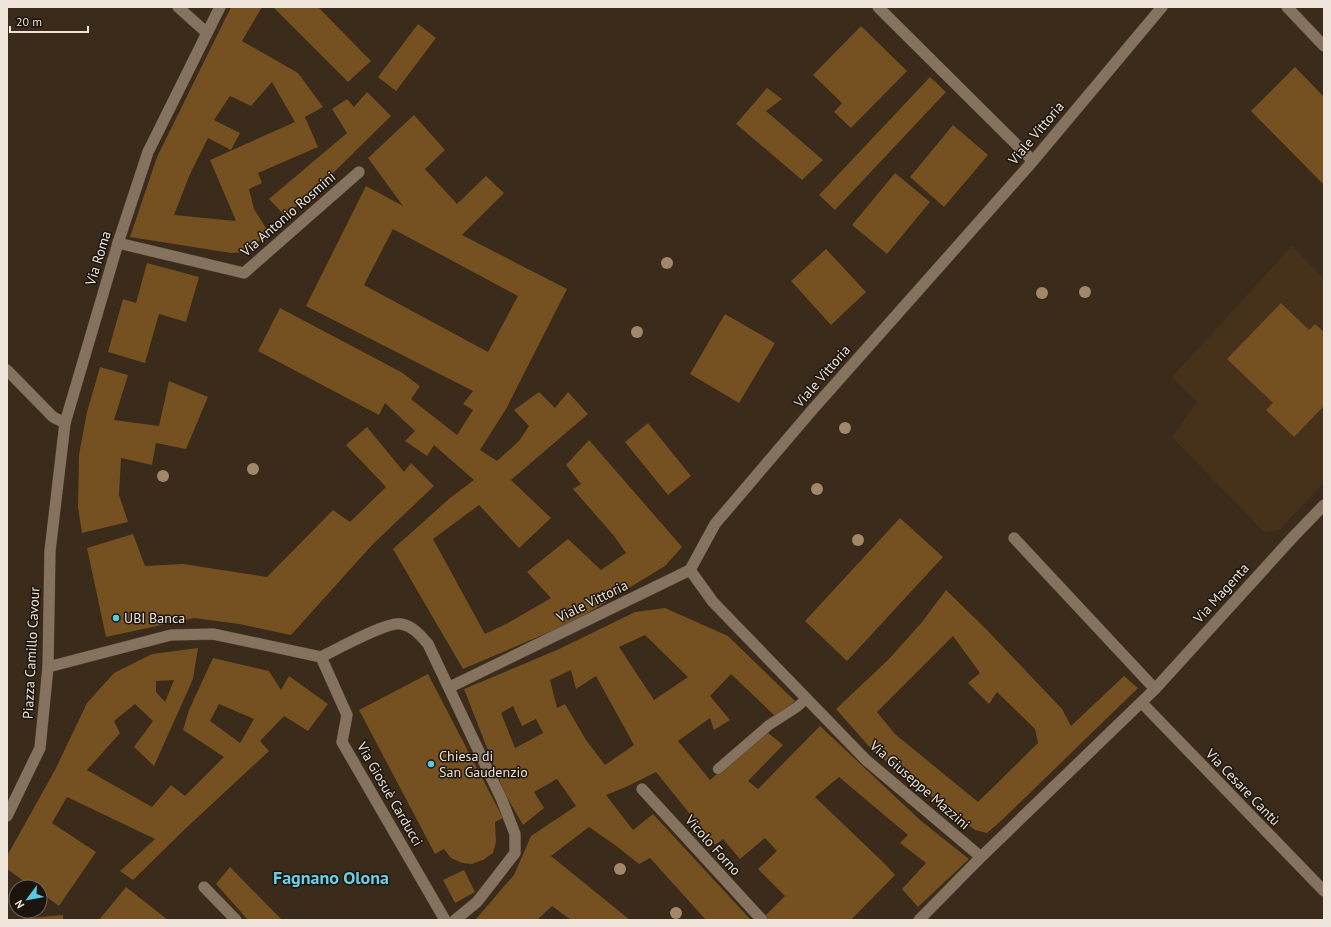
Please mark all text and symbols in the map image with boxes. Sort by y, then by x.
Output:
scale bar [10,8,88,34]
text: 20 m [16,14,42,29]
street label: Viale Vittoria [1004,98,1068,169]
street label: Via Antonio Rosmini [236,168,339,261]
street label: Via Roma [81,229,115,288]
street label: Viale Vittoria [789,341,854,412]
street label: Via Magenta [1189,559,1253,627]
street label: Viale Vittoria [552,576,631,626]
street label: Piazza Camillo Cavour [19,586,43,719]
place label: UBI Banca [124,609,185,627]
marker: UBI Banca [111,613,121,623]
street label: Via Giuseppe Mazzini [865,736,974,833]
street label: Via Giosuè Carducci [352,738,427,849]
street label: Via Cesare Cantù [1201,744,1284,829]
place label: Chiesa di San Gaudenzio [439,747,528,781]
marker: Chiesa di San Gaudenzio [426,759,436,769]
street label: Vicolo Forno [680,810,745,879]
district label: Fagnano Olona [273,866,389,889]
north arrow [8,879,48,919]
text: N [12,898,27,911]

